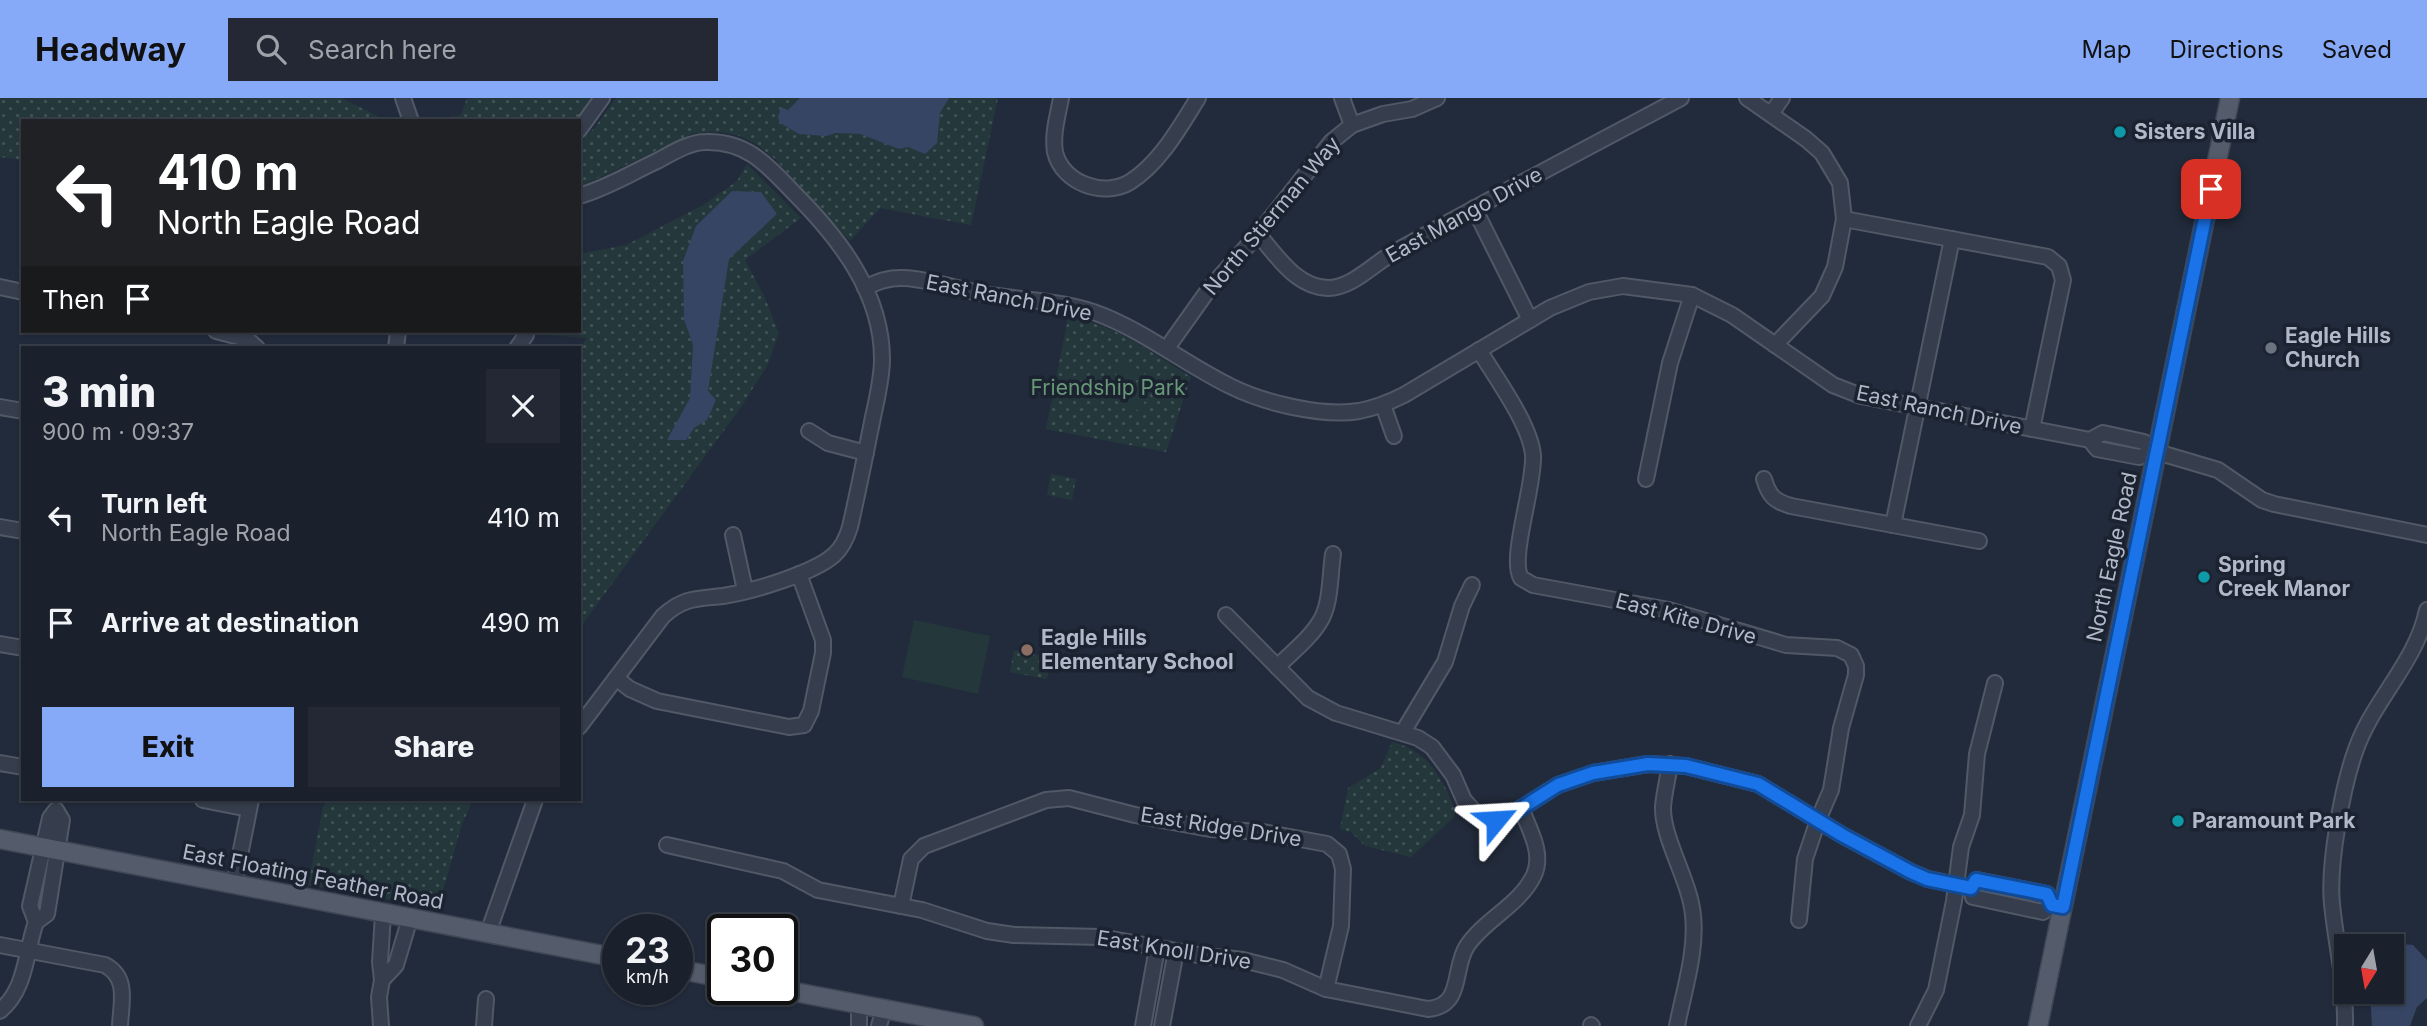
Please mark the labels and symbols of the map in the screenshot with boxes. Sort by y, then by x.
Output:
place label: Sisters Villa [2134,119,2255,144]
marker: Sisters Villa [2112,124,2128,140]
street label: North Stierman Way [1198,131,1345,300]
pin [2181,159,2241,219]
street label: East Mango Drive [1381,161,1546,268]
street label: East Ranch Drive [924,269,1094,326]
place label: Eagle Hills Church [2285,323,2391,372]
marker: Eagle Hills Church [2263,340,2279,356]
park label: Friendship Park [1031,375,1186,400]
street label: East Ranch Drive [1854,380,2024,439]
street label: North Eagle Road [2081,470,2142,644]
place label: Spring Creek Manor [2218,552,2350,601]
marker: Spring Creek Manor [2196,569,2212,585]
street label: East Kite Drive [1613,588,1759,649]
place label: Eagle Hills Elementary School [1041,625,1234,674]
marker: Eagle Hills Elementary School [1019,642,1035,658]
position arrow [1459,783,1533,857]
street label: East Ridge Drive [1139,801,1303,852]
place label: Paramount Park [2192,808,2356,833]
marker: Paramount Park [2170,813,2186,829]
street label: East Floating Feather Road [180,839,446,914]
speed limit sign: 30 [707,914,798,1005]
street label: East Knoll Drive [1095,925,1253,974]
north arrow [2334,934,2404,1004]

